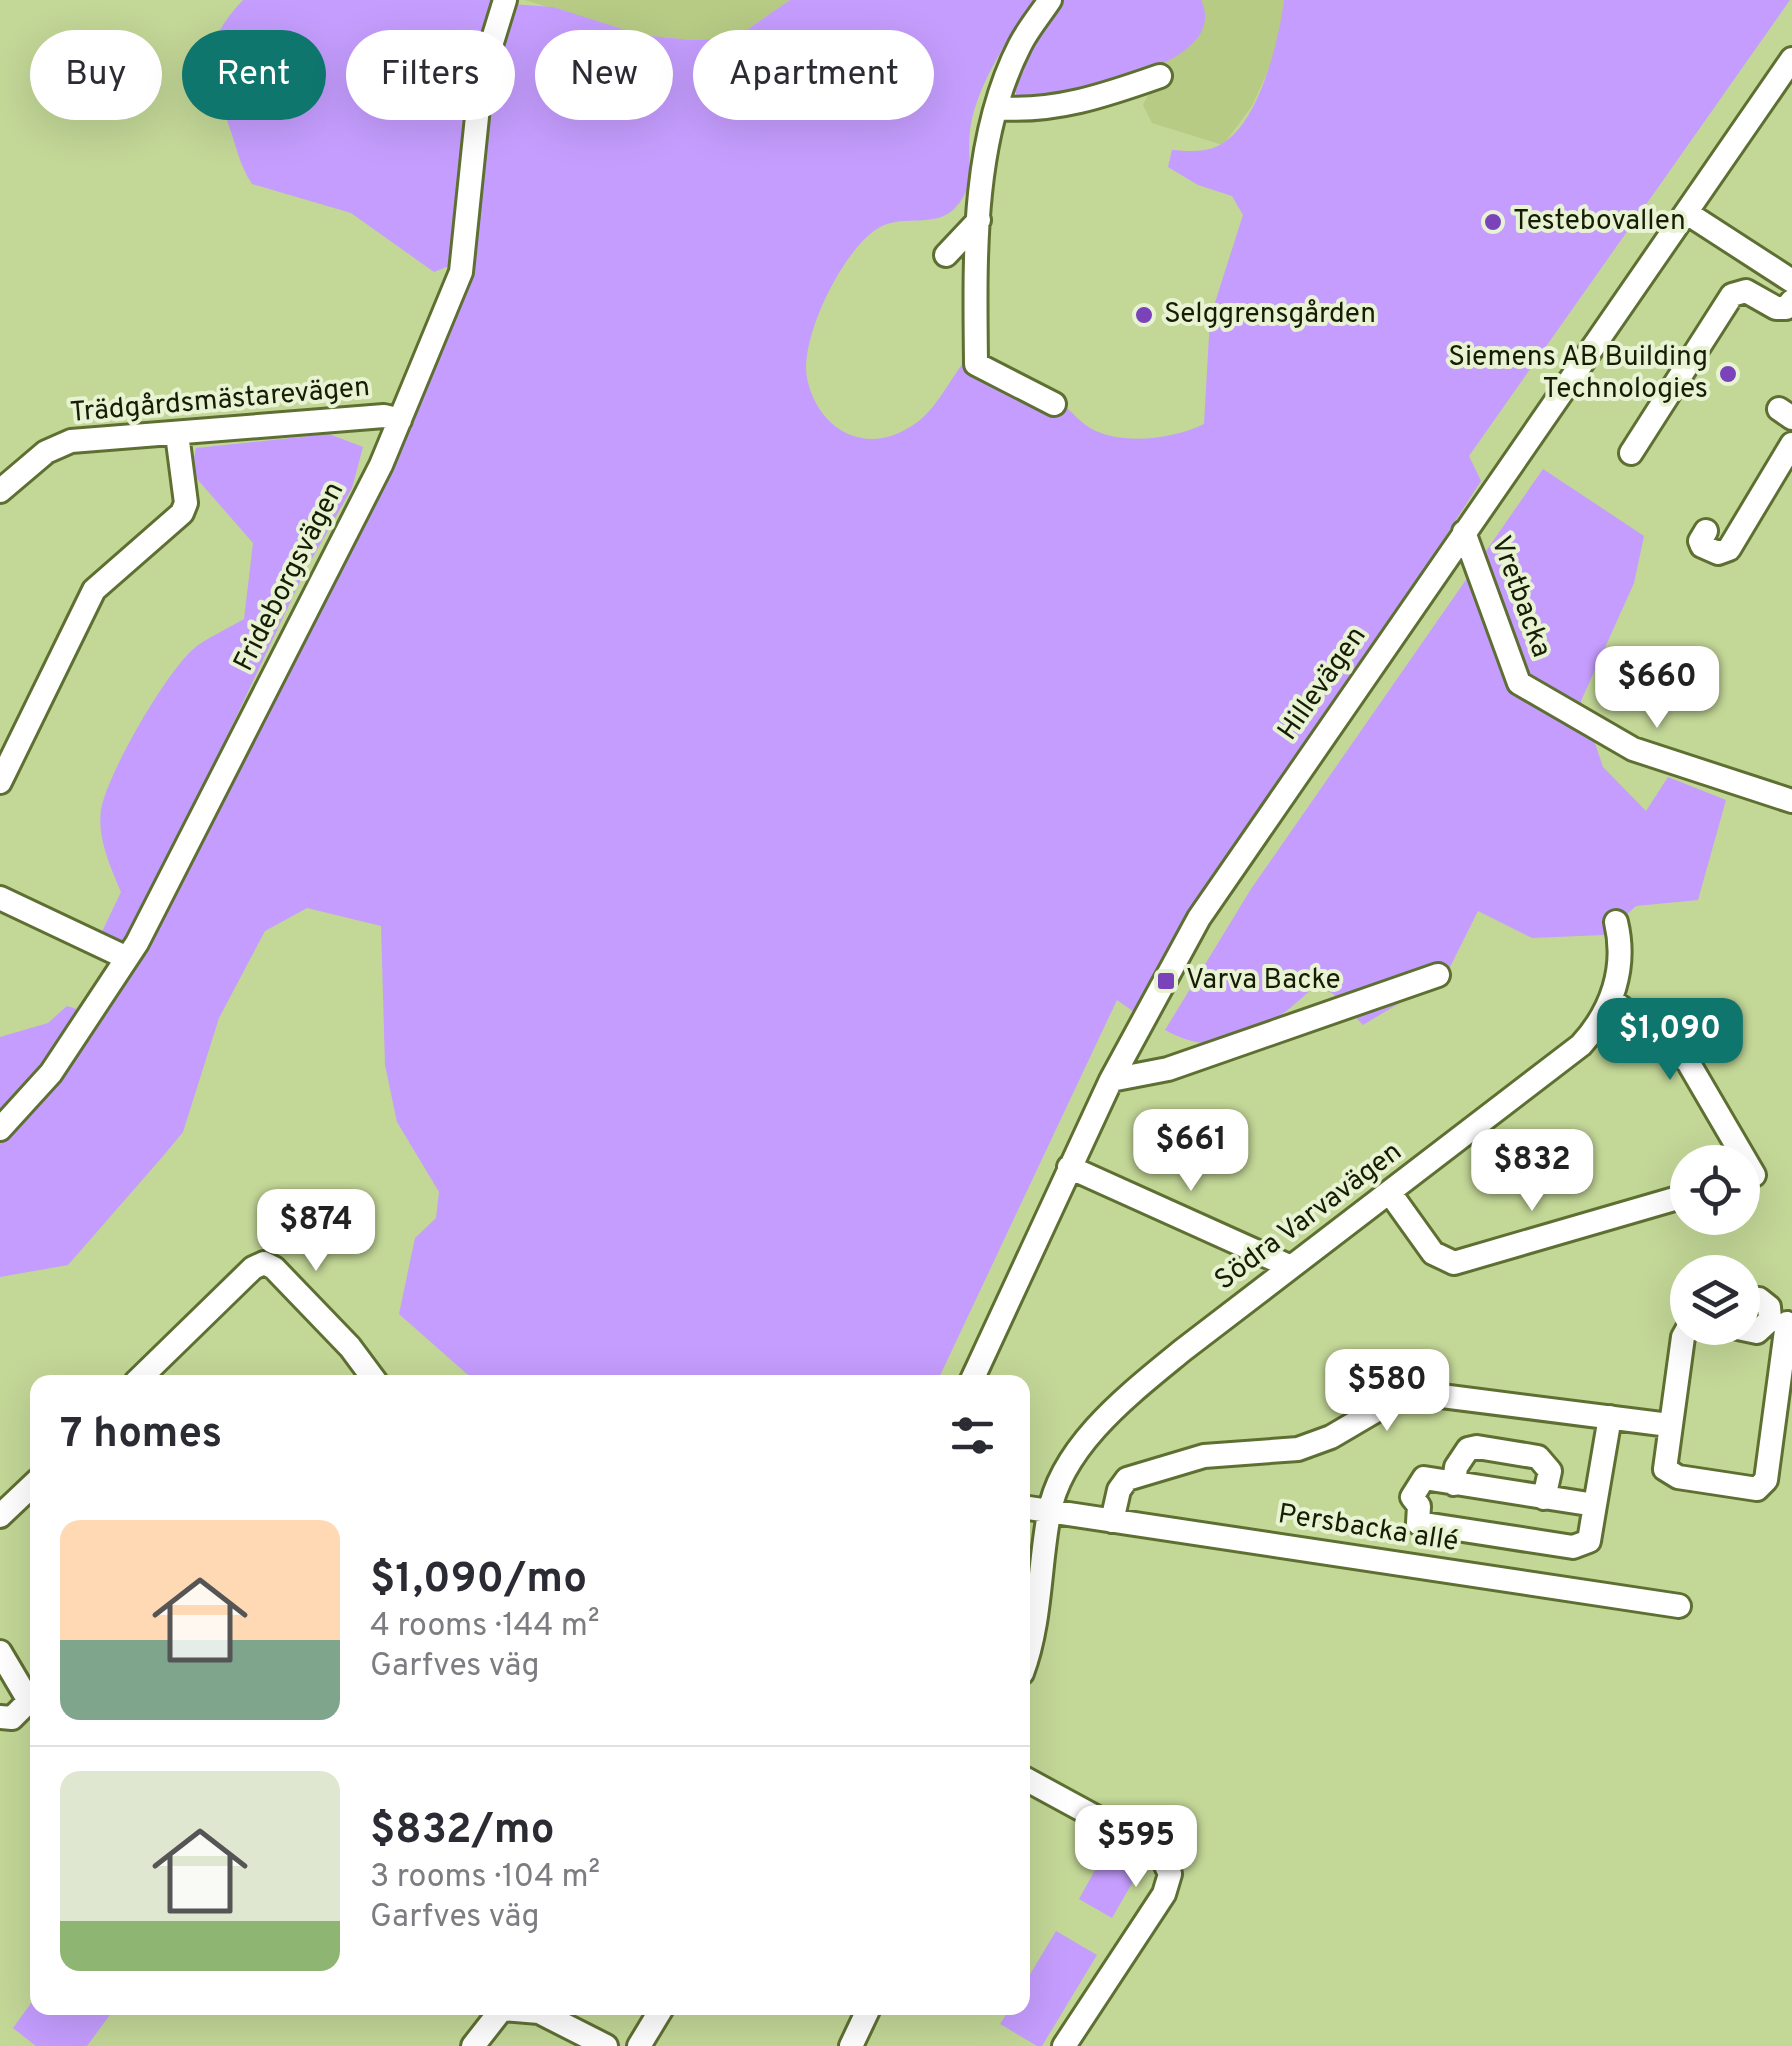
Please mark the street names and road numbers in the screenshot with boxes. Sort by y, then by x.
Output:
street label: Trädgårdsmästarevägen [69,370,371,432]
street label: Frideborgsvägen [227,476,353,678]
street label: Vretbacka [1481,531,1559,663]
street label: Hillevägen [1271,620,1375,748]
street label: Södra Varvavägen [1208,1135,1410,1299]
street label: Persbacka allé [1275,1497,1461,1561]

